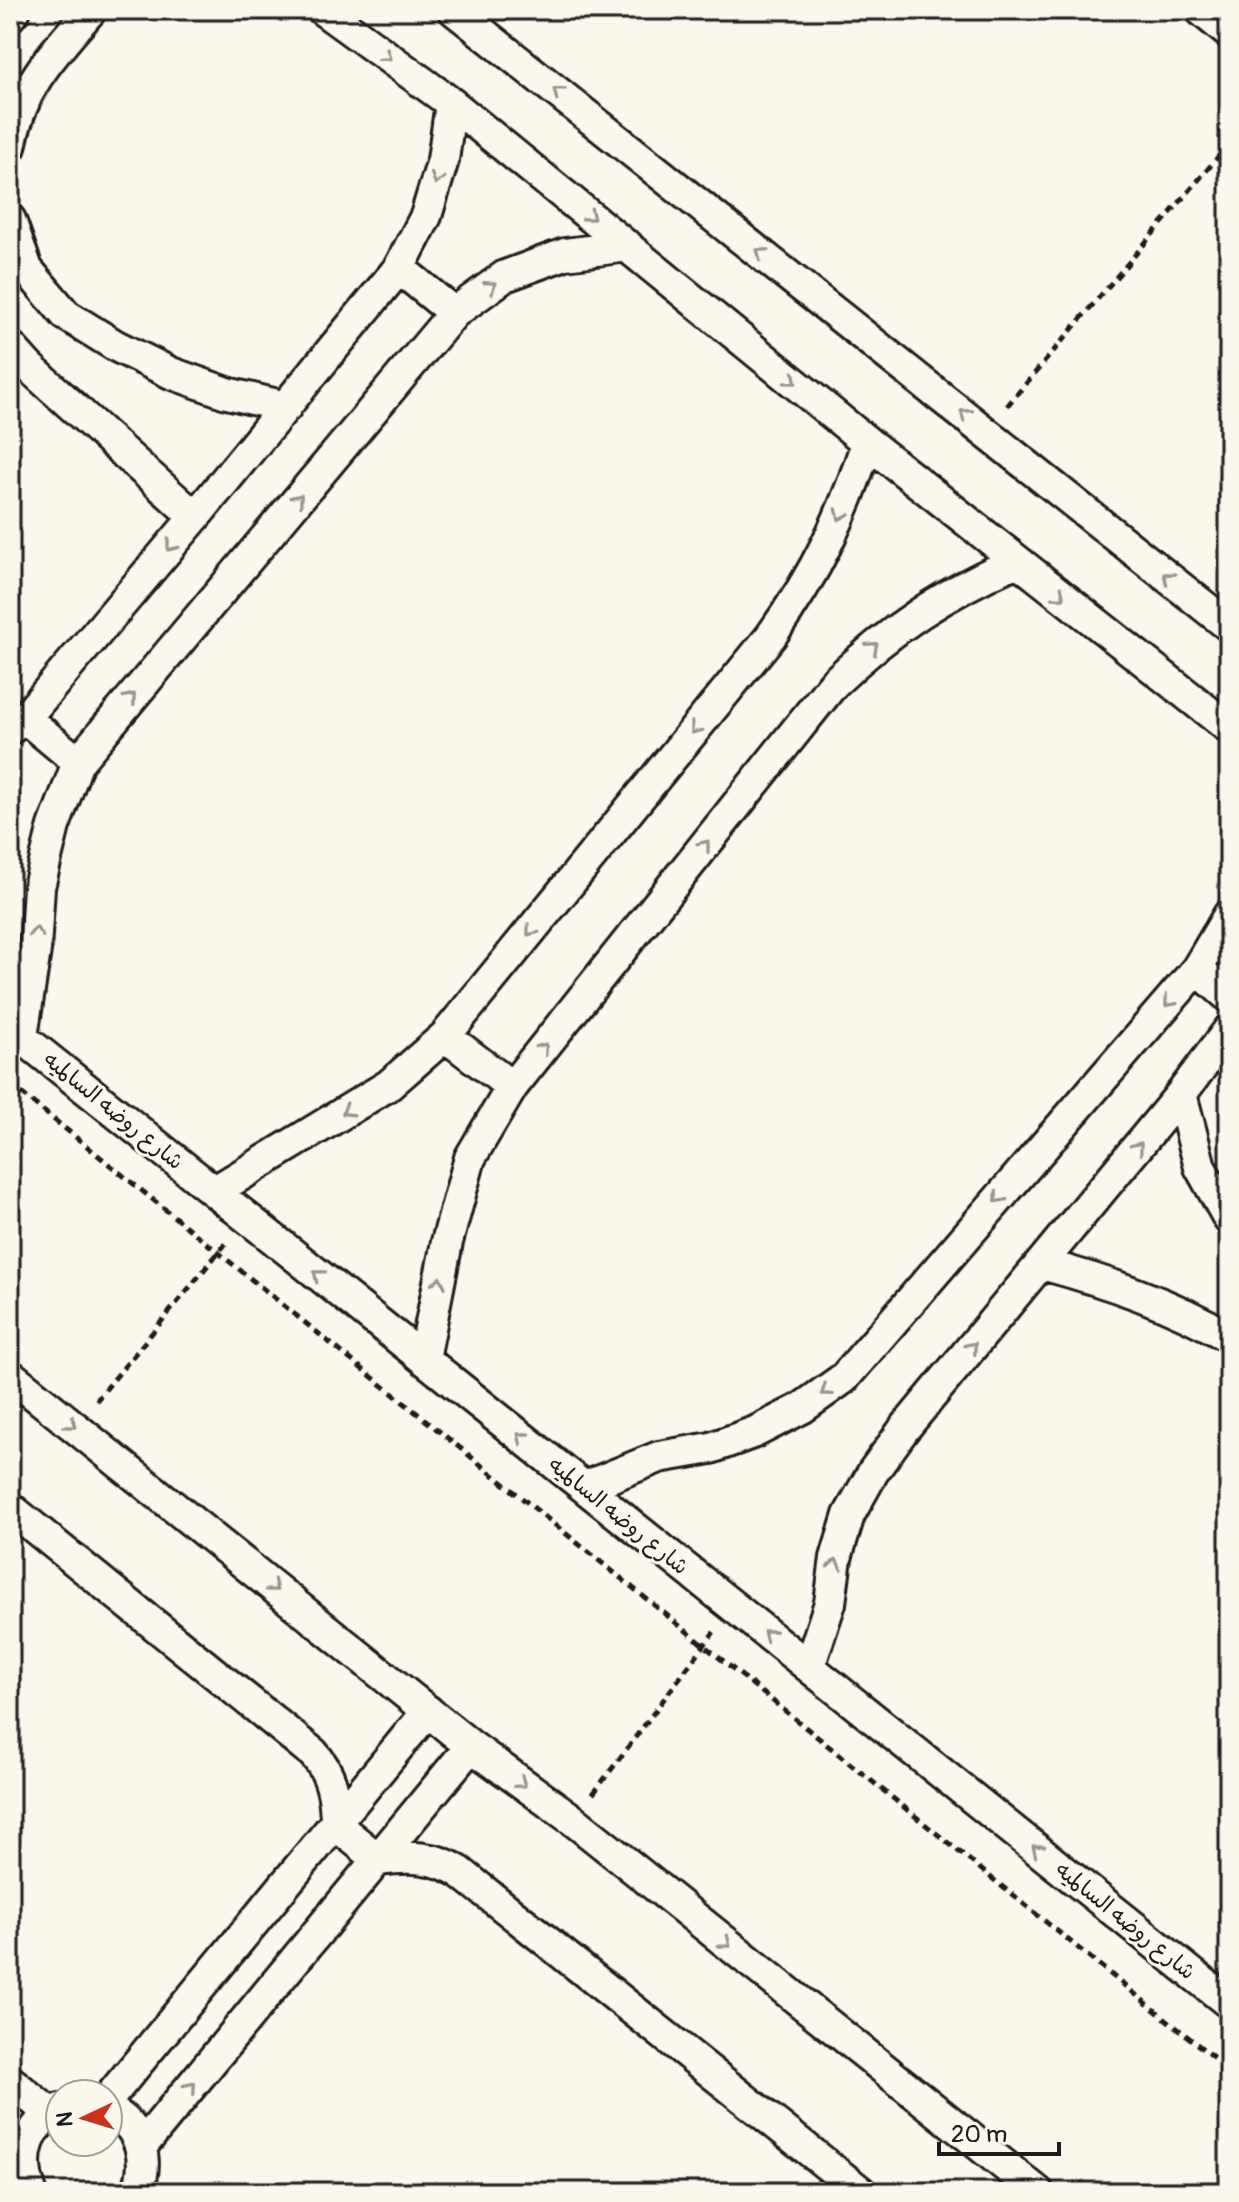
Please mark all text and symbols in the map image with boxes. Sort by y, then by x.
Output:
one-way arrow [377,46,391,60]
one-way arrow [552,87,567,101]
one-way arrow [430,172,446,186]
one-way arrow [581,206,596,221]
one-way arrow [755,248,770,262]
one-way arrow [483,282,497,296]
one-way arrow [783,370,797,385]
one-way arrow [960,409,974,424]
one-way arrow [288,493,303,508]
one-way arrow [835,507,851,522]
one-way arrow [167,536,181,551]
one-way arrow [1163,572,1177,587]
one-way arrow [1051,585,1066,600]
one-way arrow [863,642,878,657]
one-way arrow [121,693,136,707]
one-way arrow [691,720,705,735]
one-way arrow [695,839,709,854]
one-way arrow [526,921,541,936]
one-way arrow [27,925,44,938]
one-way arrow [1165,992,1179,1007]
one-way arrow [533,1042,547,1057]
street label: شارع روضه السالميه [37,1046,189,1177]
one-way arrow [341,1101,356,1116]
one-way arrow [1128,1142,1143,1156]
one-way arrow [995,1189,1009,1204]
one-way arrow [313,1270,327,1285]
one-way arrow [430,1276,447,1289]
one-way arrow [962,1342,977,1357]
one-way arrow [820,1381,835,1396]
one-way arrow [62,1414,77,1428]
one-way arrow [516,1432,531,1446]
street label: شارع روضه السالميه [542,1451,694,1582]
one-way arrow [826,1558,843,1571]
one-way arrow [264,1577,279,1592]
one-way arrow [763,1629,777,1644]
one-way arrow [513,1773,527,1787]
one-way arrow [1031,1844,1046,1858]
street label: شارع روضه السالميه [1049,1856,1201,1987]
one-way arrow [717,1933,731,1948]
north arrow [44,2078,124,2158]
one-way arrow [181,2081,196,2096]
scale bar [939,2106,1059,2156]
text: N [51,2111,80,2128]
text: 20 m [951,2120,1007,2149]

